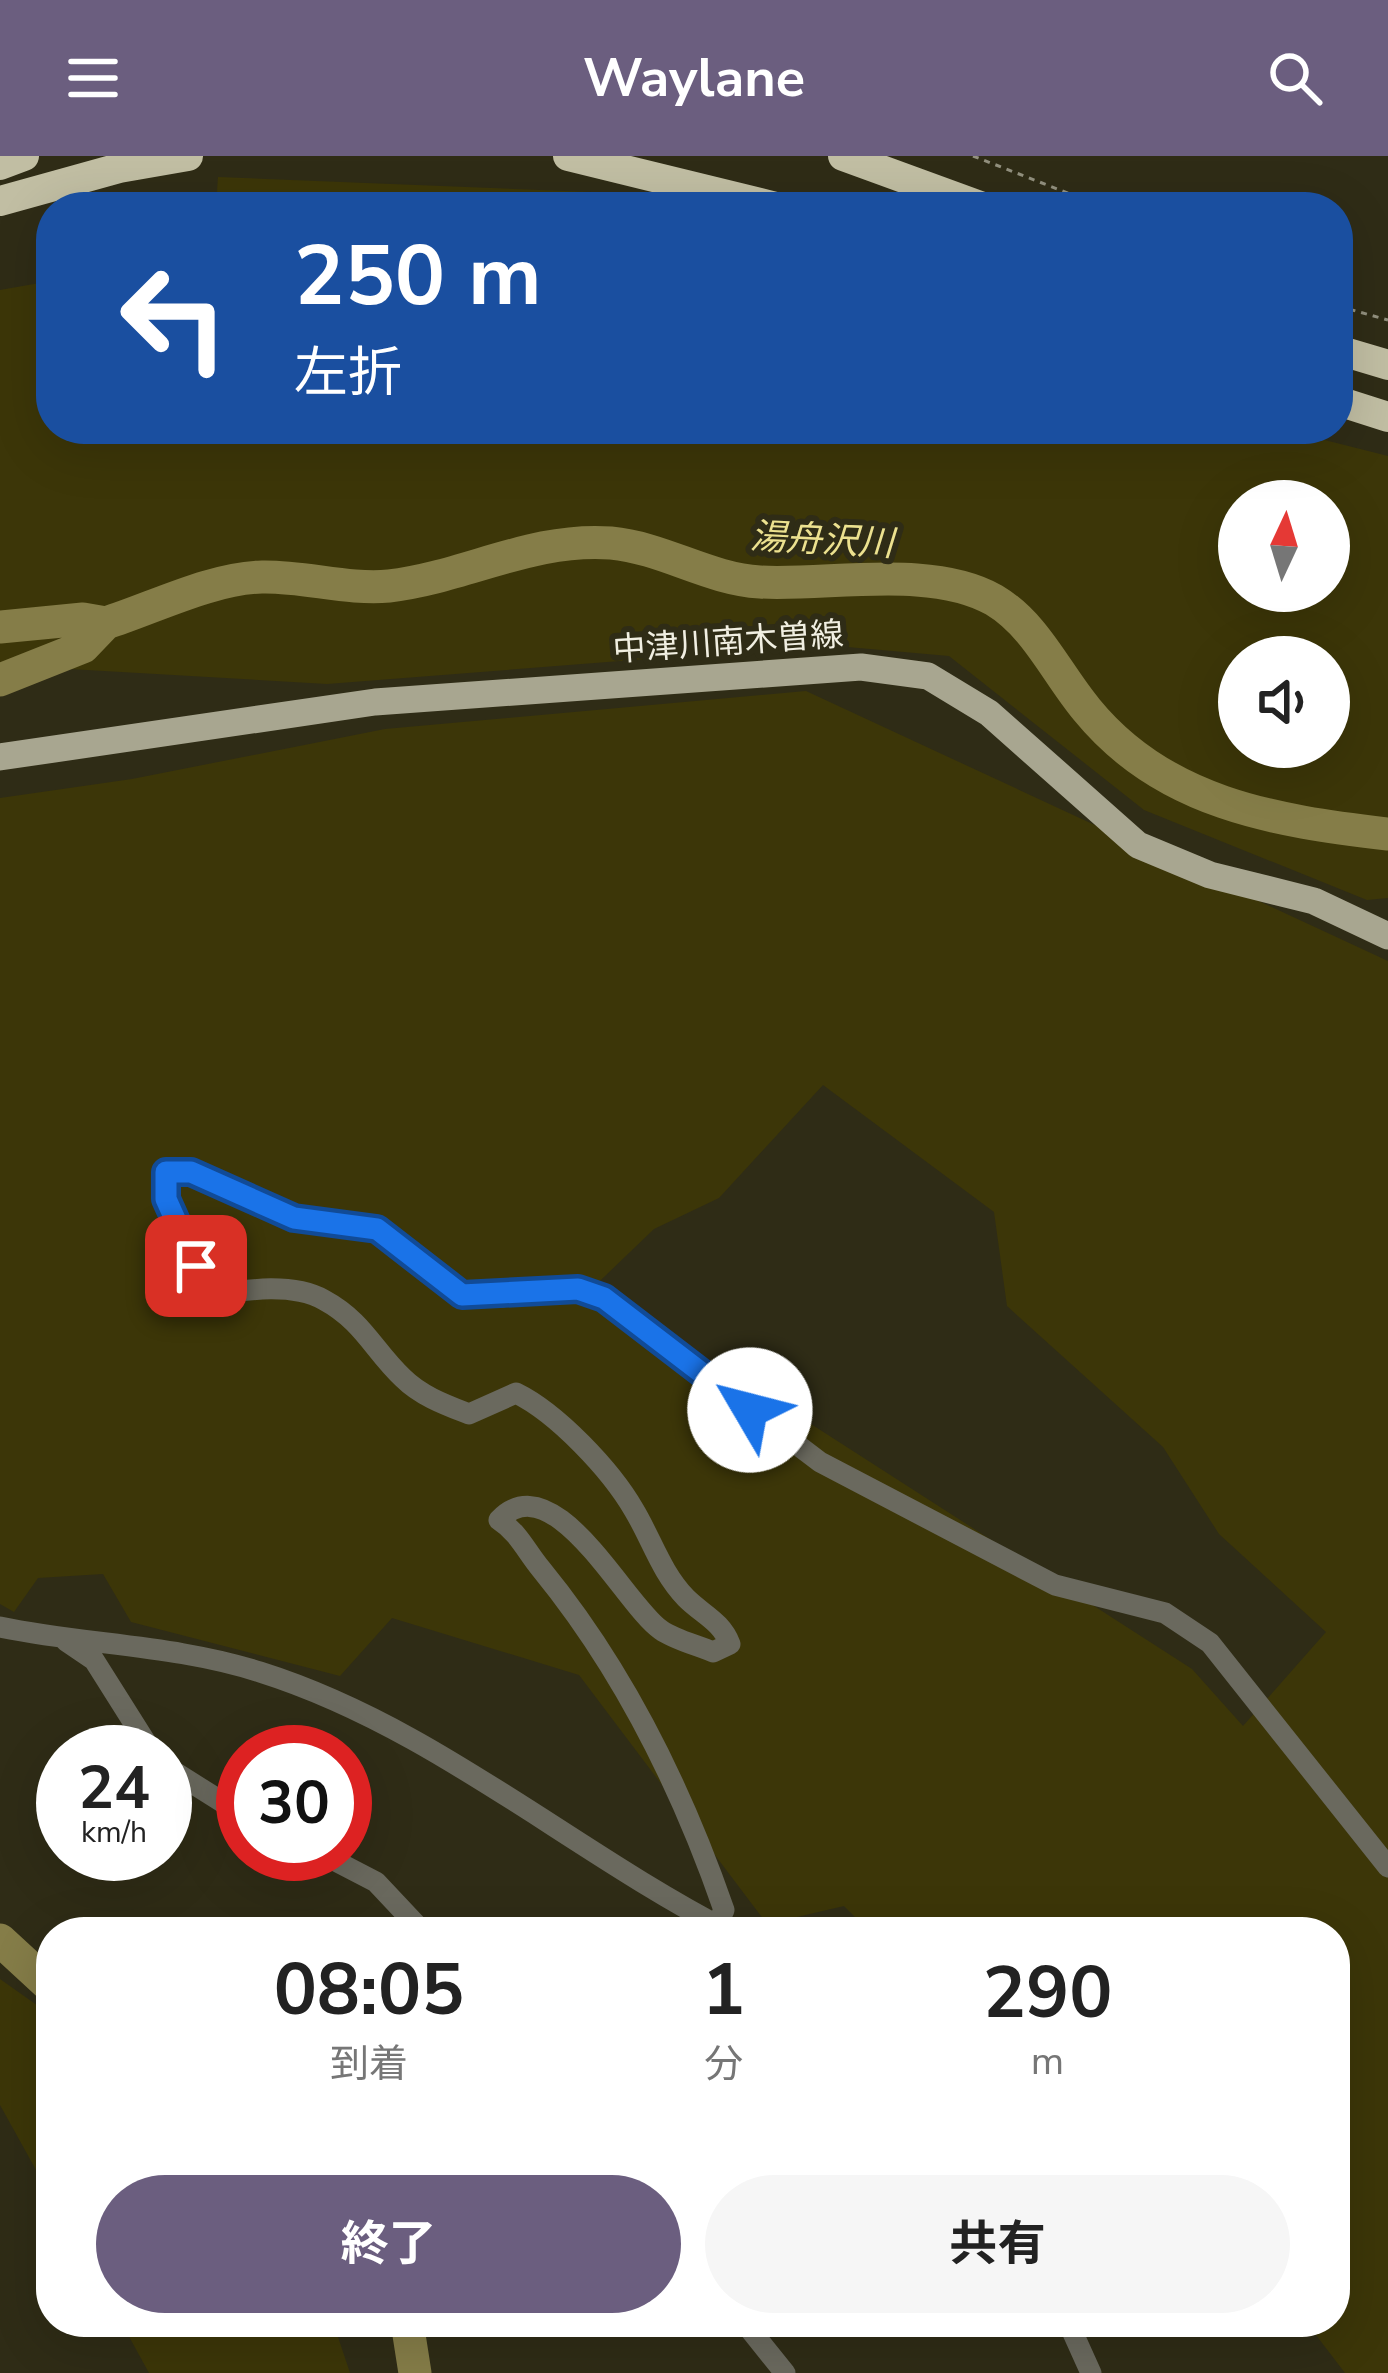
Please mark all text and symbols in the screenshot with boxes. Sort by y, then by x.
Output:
text: Waylane [583,41,805,115]
icon: menu [60,45,126,111]
icon: search [1262,45,1328,111]
text: 250 m [294,219,542,334]
icon: left [96,240,252,396]
text: 左折 [294,336,402,410]
north arrow [1218,480,1350,612]
map controls [1218,480,1350,768]
water label: 湯舟沢川 [749,512,899,569]
street label: 中津川南木曽線 [611,612,845,673]
button: sound [1218,636,1350,768]
pin [145,1215,247,1317]
icon: arrive [163,1233,229,1299]
position arrow [687,1347,813,1473]
speed limit sign: 30 [216,1725,372,1881]
text: 24 [78,1747,150,1829]
text: km/h [81,1812,147,1853]
text: 08:05 [274,1941,464,2039]
text: 1 [702,1941,745,2039]
text: 290 [983,1944,1112,2042]
text: m [1031,2035,1064,2088]
text: 到着 [330,2038,408,2091]
text: 分 [704,2038,743,2091]
button: 終了 [96,2175,681,2313]
button: 共有 [705,2175,1290,2313]

